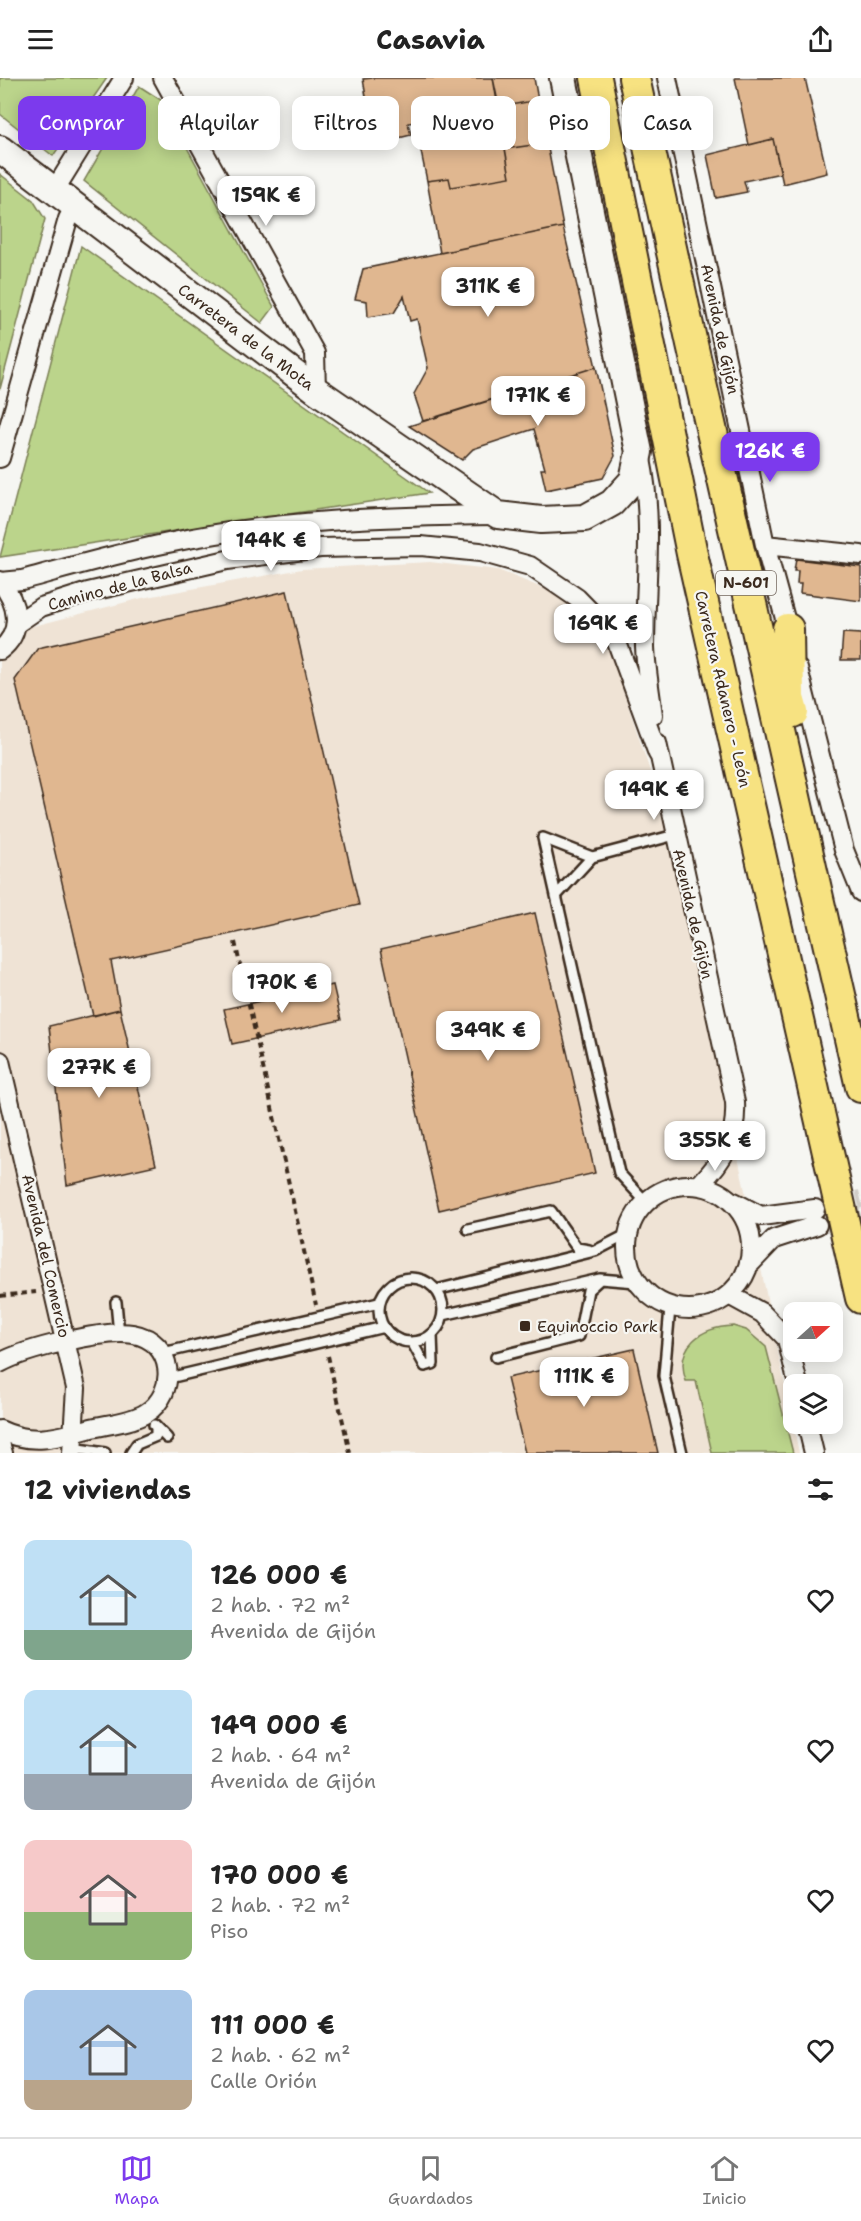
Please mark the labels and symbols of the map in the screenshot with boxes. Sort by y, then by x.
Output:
pin: 159K € [217,176,315,227]
street label: Avenida de Gijón [696,262,744,396]
pin: 311K € [439,267,537,318]
street label: Carretera de la Mota [174,279,318,395]
pin: 171K € [489,376,587,427]
pin: 126K € [721,432,819,483]
pin: 144K € [222,521,320,572]
street label: Camino de la Balsa [45,557,195,615]
road number: N-601 [716,571,776,595]
street label: Carretera Adanero - León [690,589,756,790]
pin: 169K € [554,604,652,655]
pin: 149K € [605,770,703,821]
street label: Avenida de Gijón [668,847,718,981]
pin: 170K € [233,963,331,1014]
pin: 349K € [439,1011,537,1062]
pin: 277K € [50,1048,148,1099]
pin: 355K € [666,1121,764,1172]
street label: Avenida del Comercio [17,1172,75,1340]
north arrow [783,1302,843,1362]
place label: Equinoccio Park [537,1316,658,1337]
marker: Equinoccio Park [518,1319,532,1333]
pin: 111K € [535,1357,633,1408]

